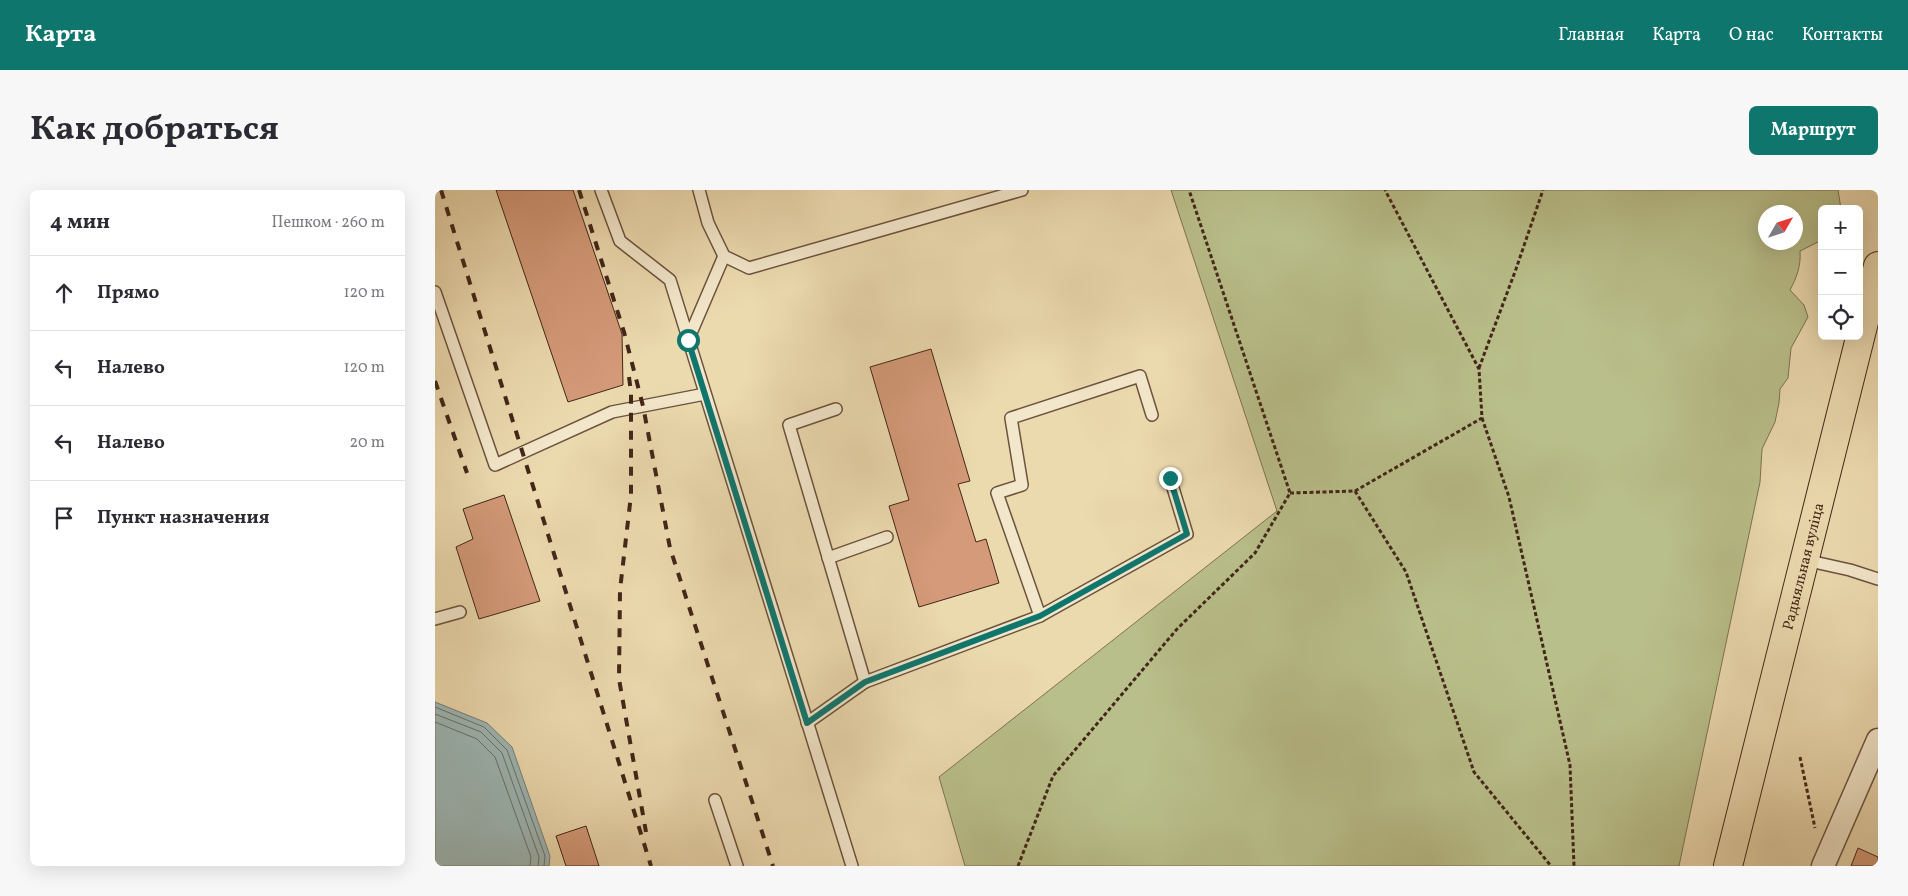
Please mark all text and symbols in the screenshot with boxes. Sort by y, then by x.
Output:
text: Карта [25,18,96,52]
text: Главная [1558,23,1624,48]
text: Карта [1652,23,1701,48]
text: О нас [1729,23,1774,48]
text: Контакты [1802,23,1883,48]
text: Как добраться [30,106,279,154]
button: Маршрут [1749,106,1878,155]
north arrow [1758,205,1803,250]
map controls [1818,205,1863,340]
button: + [1818,205,1863,250]
text: 4 мин [50,208,110,237]
text: Пешком · 260 m [272,212,385,234]
button: − [1818,250,1863,295]
icon: ahead [50,279,78,307]
text: Прямо [97,280,159,306]
text: 120 m [343,282,385,304]
button: locate [1818,295,1863,340]
route start [677,329,700,352]
icon: left [50,354,78,382]
text: Налево [97,355,165,381]
text: 120 m [343,357,385,379]
icon: left [50,429,78,457]
text: Налево [97,430,165,456]
text: 20 m [350,432,385,454]
route end [1159,467,1182,490]
street label: Радыяльная вуліца [1778,501,1830,632]
icon: arrive [50,504,78,532]
text: Пункт назначения [97,505,270,531]

